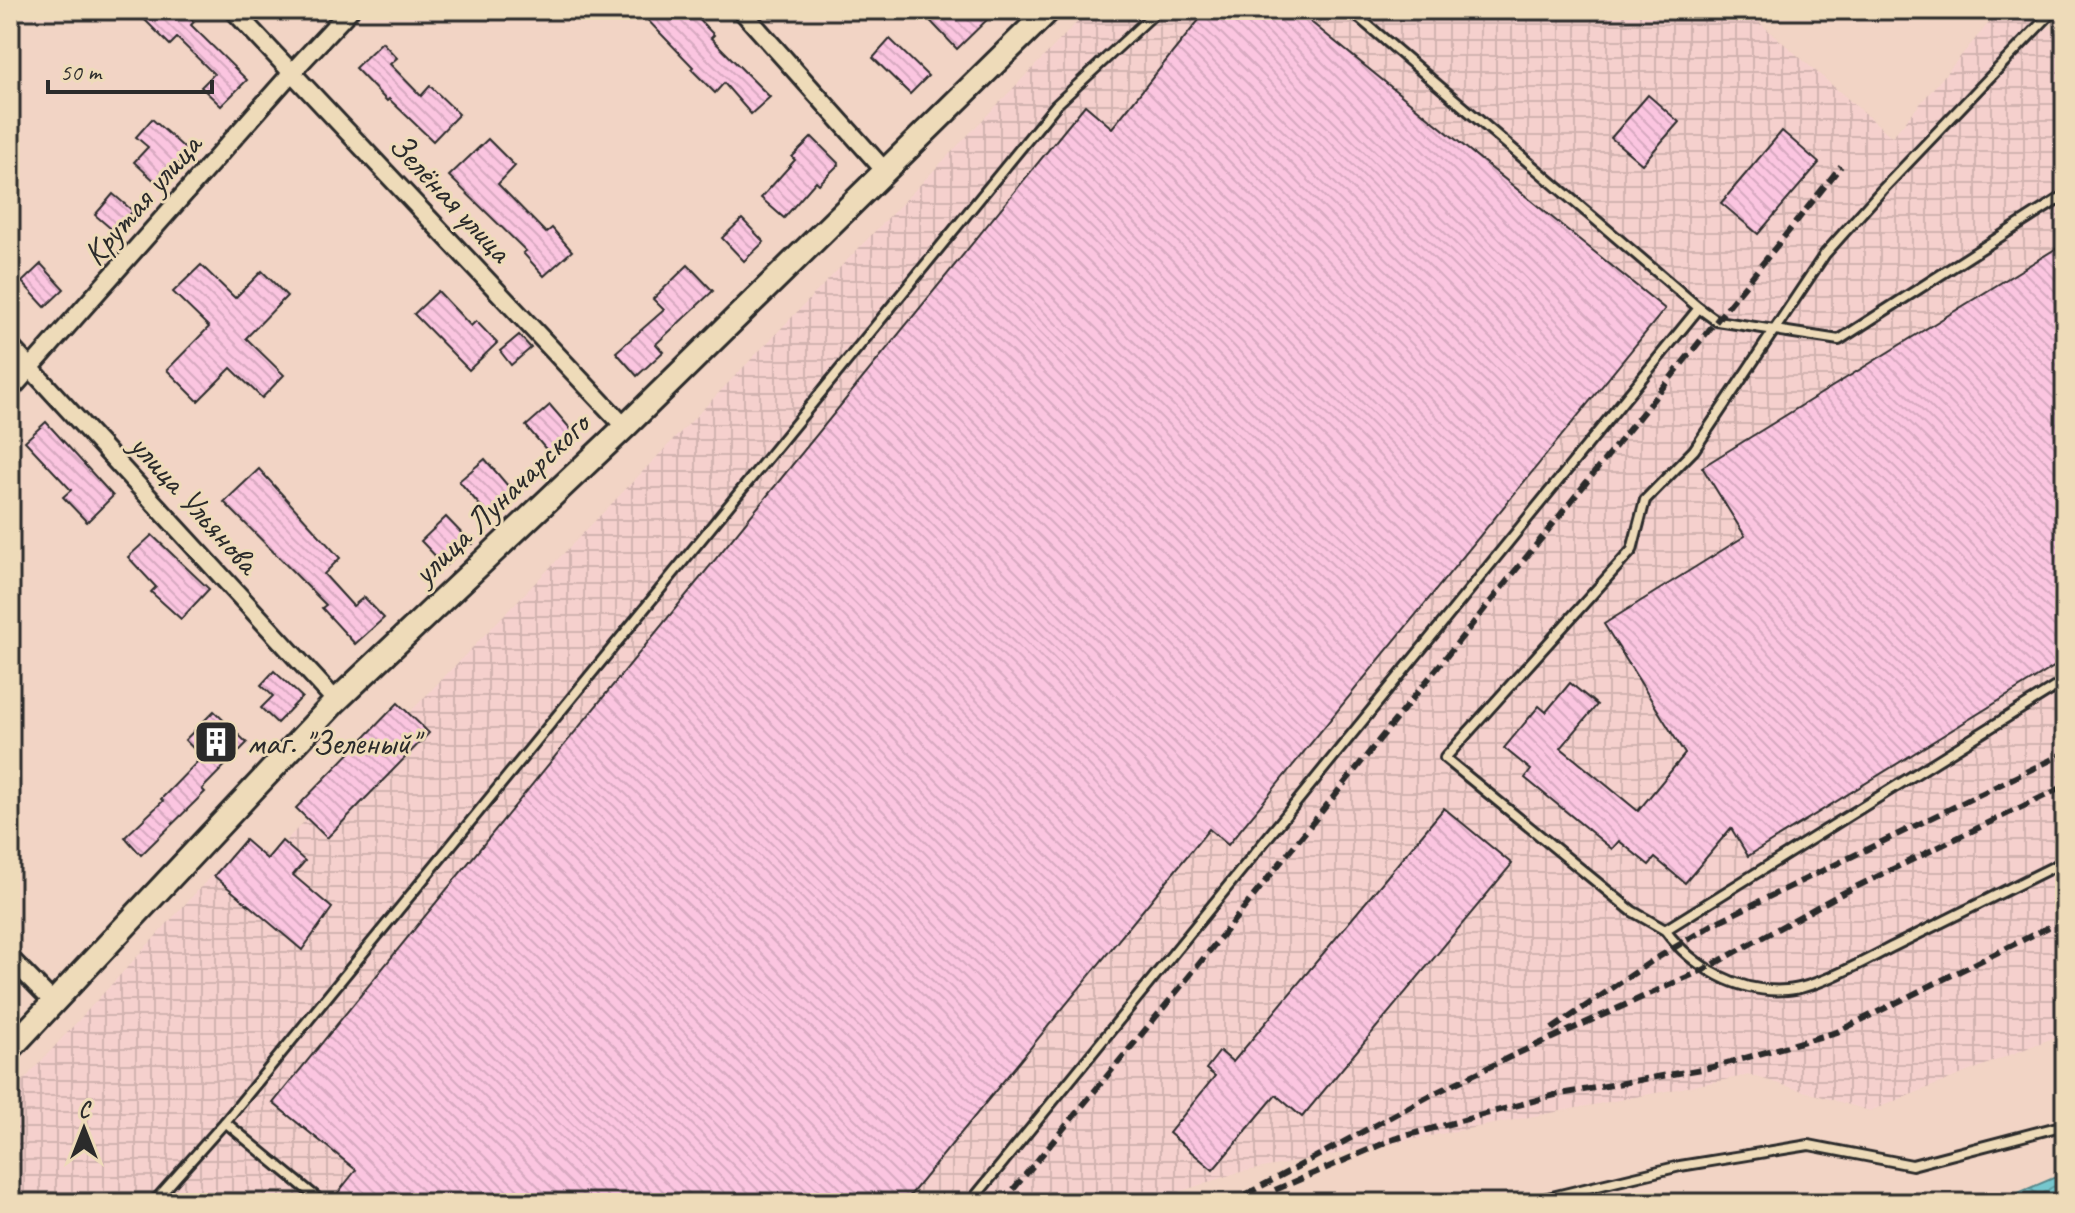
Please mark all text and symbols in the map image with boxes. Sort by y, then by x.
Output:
scale bar [48,44,212,94]
text: 50 m [60,57,103,87]
street label: Крутая улица [73,122,212,274]
street label: Зелёная улица [380,124,523,273]
street label: улица Луначарского [401,400,601,595]
street label: улица Ульянова [119,423,271,585]
building icon: маг. "Зеленый" [192,718,240,766]
place label: маг. "Зеленый" [247,721,425,764]
north arrow [44,1089,124,1169]
text: С [79,1096,93,1124]

